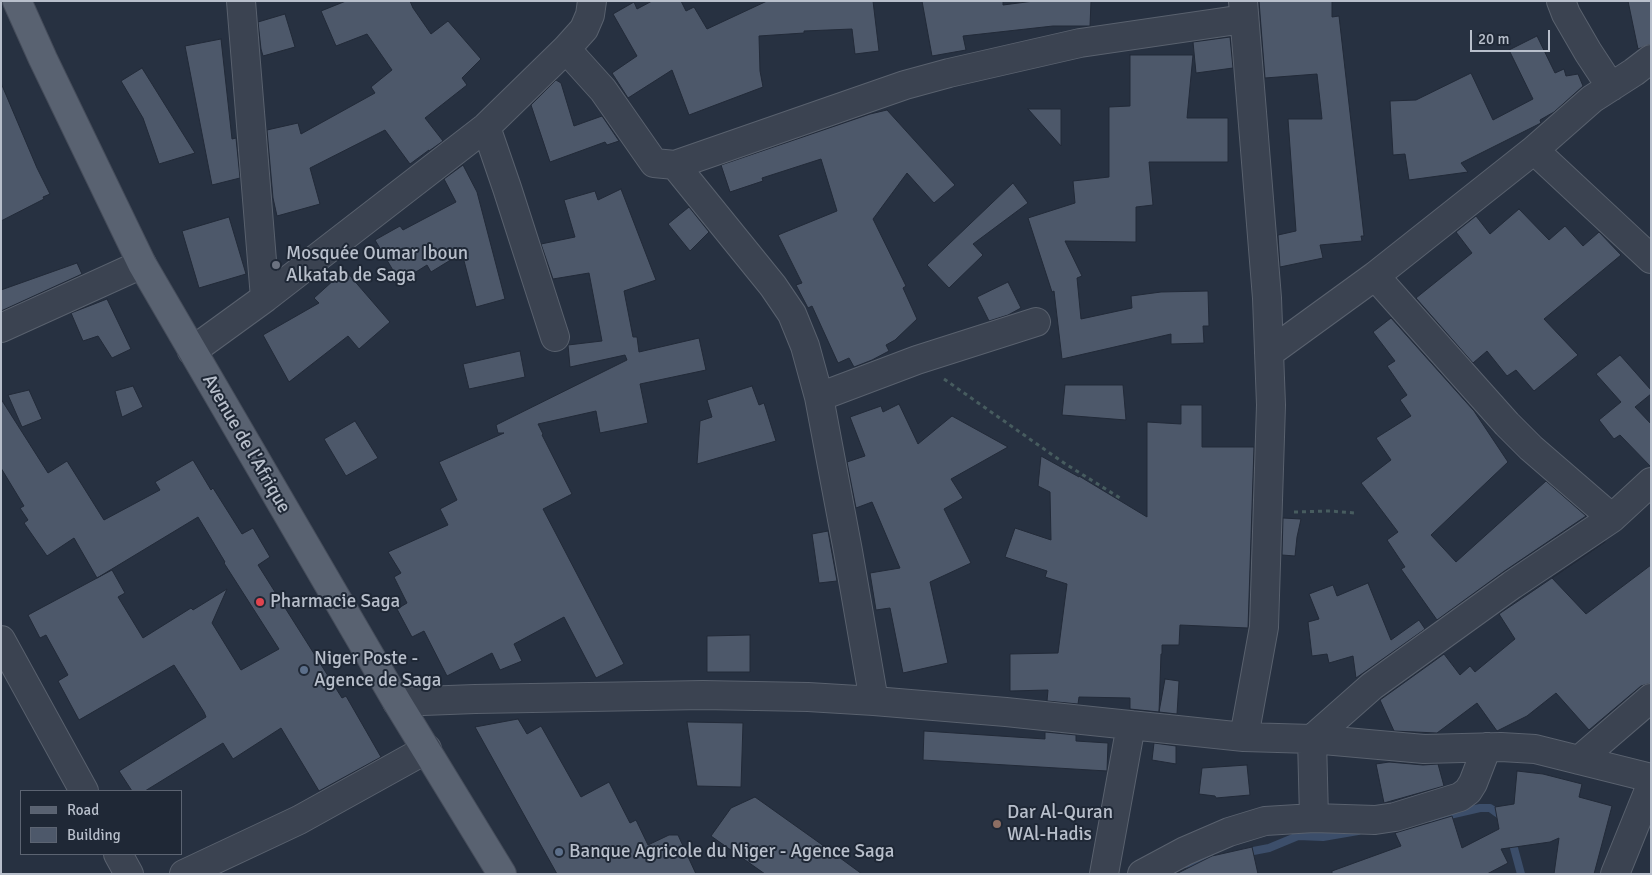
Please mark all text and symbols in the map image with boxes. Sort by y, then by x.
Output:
scale bar [1472,20,1552,52]
text: 20 m [1478,30,1509,48]
place label: Mosquée Oumar Iboun Alkatab de Saga [286,243,468,287]
marker: Mosquée Oumar Iboun Alkatab de Saga [270,259,282,271]
street label: Avenue de l'Afrique [197,370,295,518]
place label: Pharmacie Saga [270,591,400,613]
marker: Pharmacie Saga [254,596,266,608]
place label: Niger Poste - Agence de Saga [314,648,441,692]
marker: Niger Poste - Agence de Saga [298,664,310,676]
legend [20,790,182,855]
text: Road [67,801,99,819]
place label: Dar Al-Quran WAl-Hadis [1007,802,1113,846]
marker: Dar Al-Quran WAl-Hadis [991,818,1003,830]
text: Building [67,826,121,844]
place label: Banque Agricole du Niger - Agence Saga [569,841,894,863]
marker: Banque Agricole du Niger - Agence Saga [553,846,565,858]

